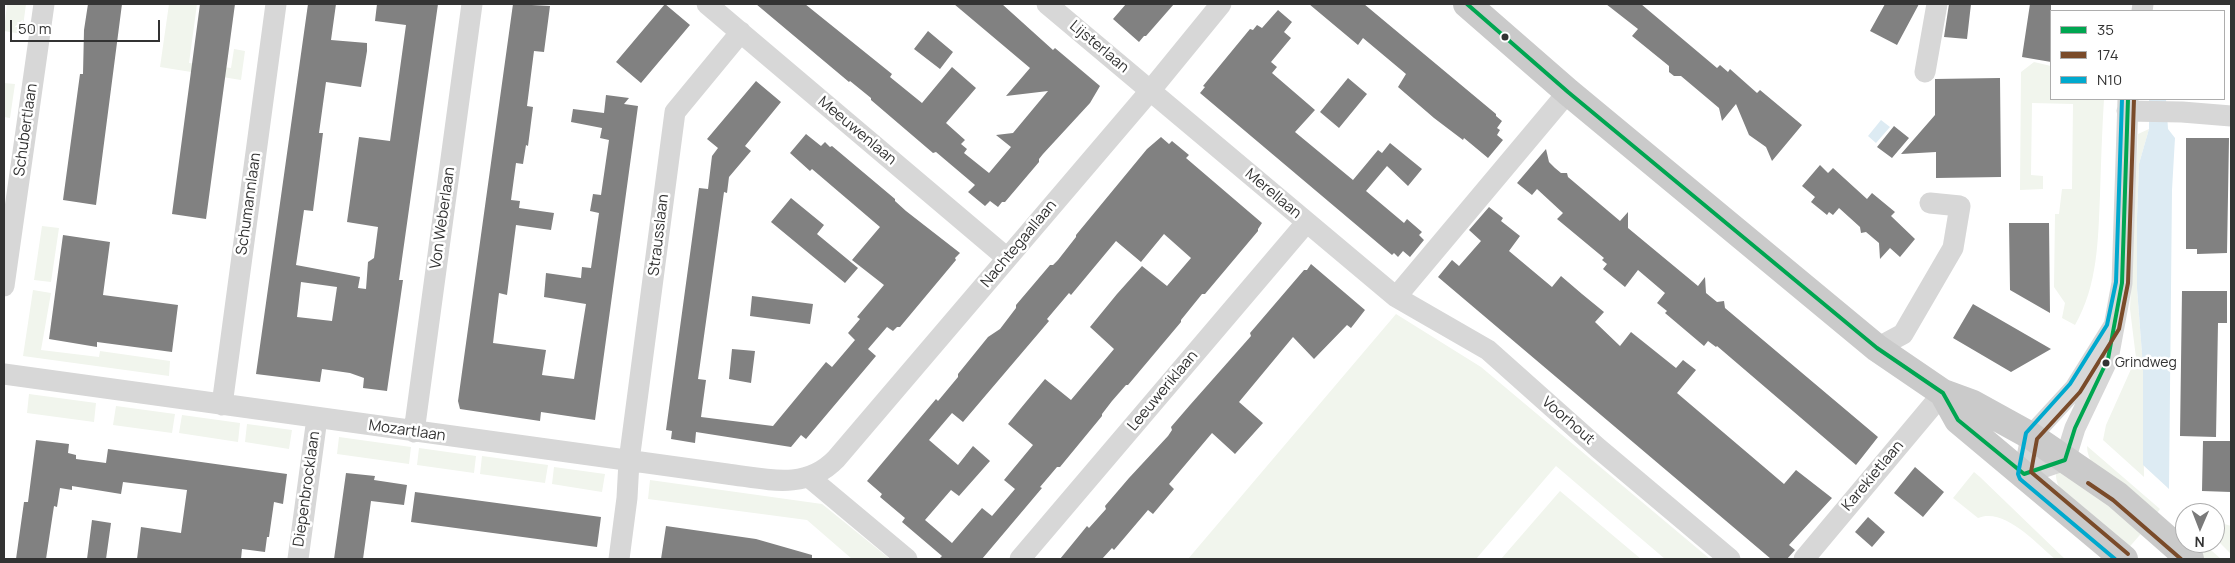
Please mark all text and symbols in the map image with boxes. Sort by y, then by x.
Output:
scale bar [12,10,162,42]
legend [2050,10,2225,100]
street label: Lijsterlaan [1066,17,1132,77]
text: 50 m [18,18,52,39]
text: 35 [2097,19,2114,40]
unlabelled marker [1500,32,1510,42]
text: 174 [2097,44,2119,65]
text: N10 [2097,69,2122,90]
street label: Schubertlaan [11,82,41,178]
street label: Meeuwenlaan [814,93,900,169]
street label: Schumannlaan [233,152,265,256]
street label: Merellaan [1241,165,1305,223]
street label: Von Weberlaan [427,166,459,270]
street label: Strausslaan [645,193,673,277]
street label: Nachtegaallaan [977,197,1061,291]
street label: Leeuweriklaan [1124,347,1202,435]
place label: Grindweg [2115,355,2177,371]
marker: Grindweg [2101,358,2111,368]
street label: Voorhout [1538,393,1598,449]
street label: Mozartlaan [367,417,447,445]
street label: Diepenbrocklaan [290,430,324,548]
street label: Karekietlaan [1838,437,1908,515]
north arrow [2175,503,2225,553]
text: N [2195,533,2205,552]

